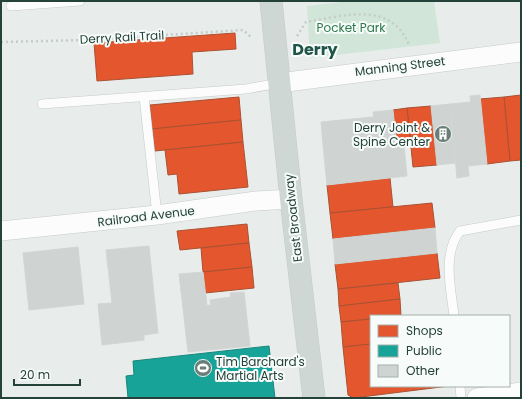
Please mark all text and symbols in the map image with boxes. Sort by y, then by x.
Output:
park label: Pocket Park [317,19,386,36]
street label: Derry Rail Trail [79,26,165,48]
district label: Derry [292,38,339,61]
street label: Manning Street [354,52,446,80]
place label: Derry Joint & Spine Center [353,119,431,150]
building icon: Derry Joint & Spine Center [433,124,453,144]
street label: East Broadway [280,173,306,263]
street label: Railroad Avenue [96,202,196,230]
legend [370,315,510,387]
text: Shops [406,322,443,339]
text: Public [406,342,442,359]
place label: Tim Barchard's Martial Arts [216,353,305,384]
sports icon: Tim Barchard's Martial Arts [193,358,213,378]
scale bar [14,361,80,387]
text: Other [406,362,440,379]
text: 20 m [20,366,50,383]

